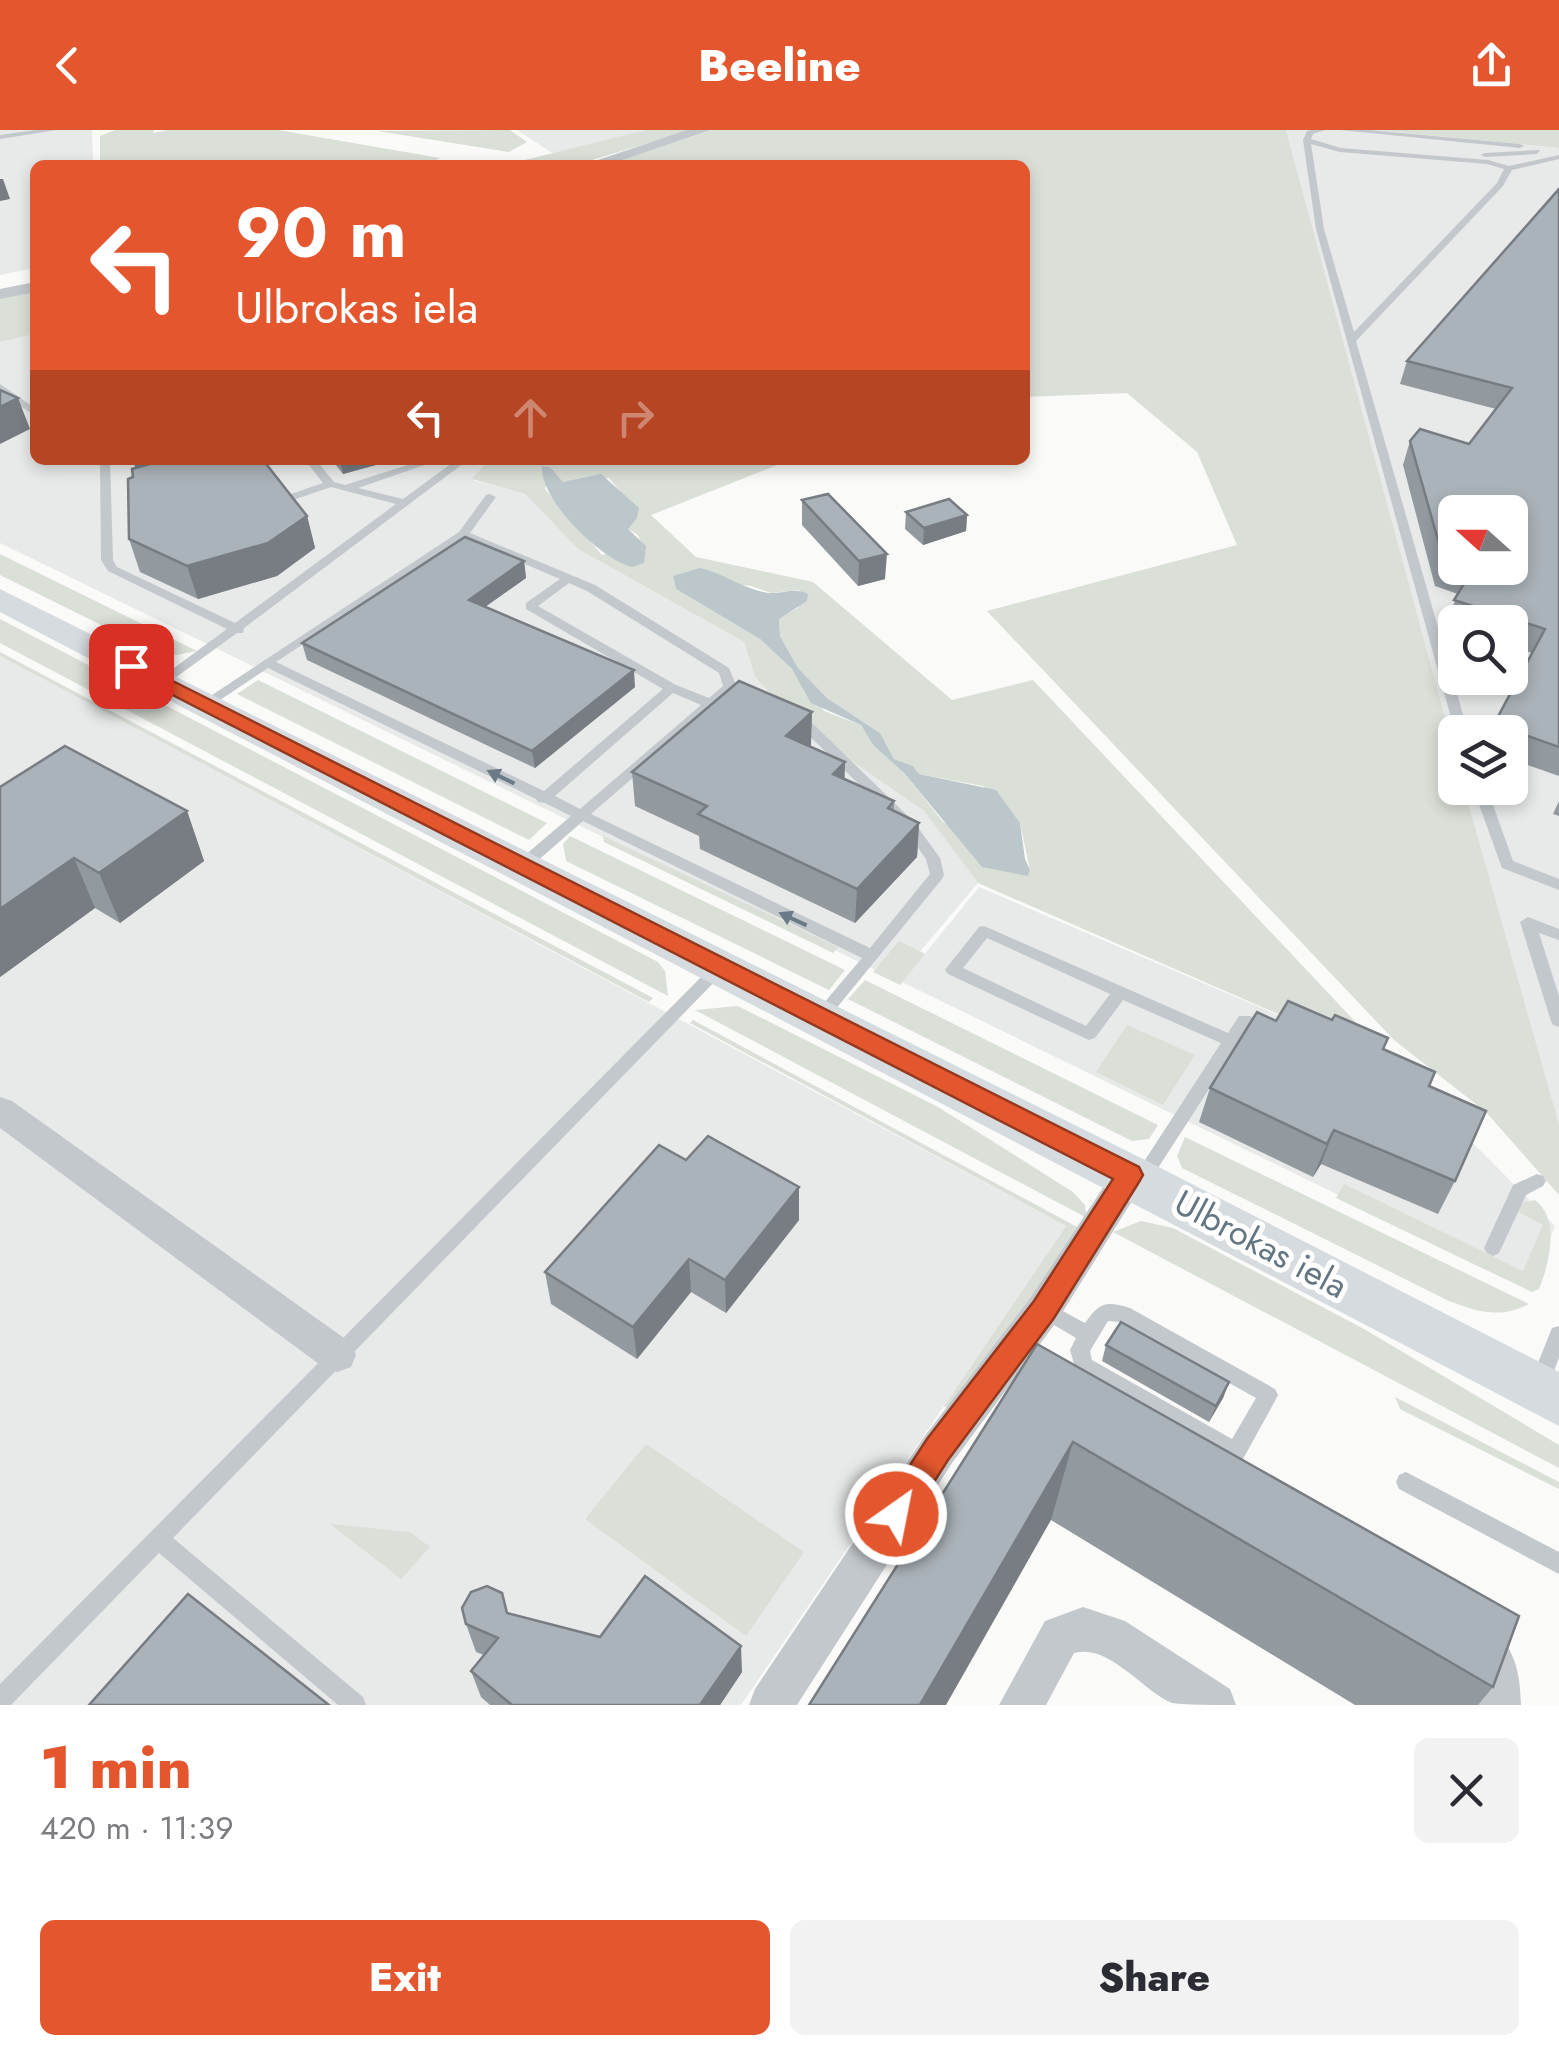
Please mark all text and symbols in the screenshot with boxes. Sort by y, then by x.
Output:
text: Beeline [698,33,861,98]
icon: back [40,38,95,93]
icon: share [1464,38,1519,93]
text: 90 m [235,182,407,283]
icon: left [70,200,200,330]
text: Ulbrokas iela [235,275,478,340]
icon: left [398,390,453,445]
icon: ahead [503,390,558,445]
icon: right [608,390,663,445]
north arrow [1438,495,1528,585]
map controls [1438,495,1528,805]
button: search [1438,605,1528,695]
pin [89,624,174,709]
icon: arrive [104,639,159,694]
button: layers [1438,715,1528,805]
one-way arrow [486,769,515,786]
one-way arrow [778,910,807,927]
street label: Ulbrokas iela [1166,1177,1356,1311]
position arrow [844,1462,948,1566]
text: 1 min [40,1724,192,1811]
button: close [1414,1738,1519,1843]
text: 420 m · 11:39 [40,1805,234,1851]
button: Exit [40,1920,770,2035]
button: Share [790,1920,1519,2035]

